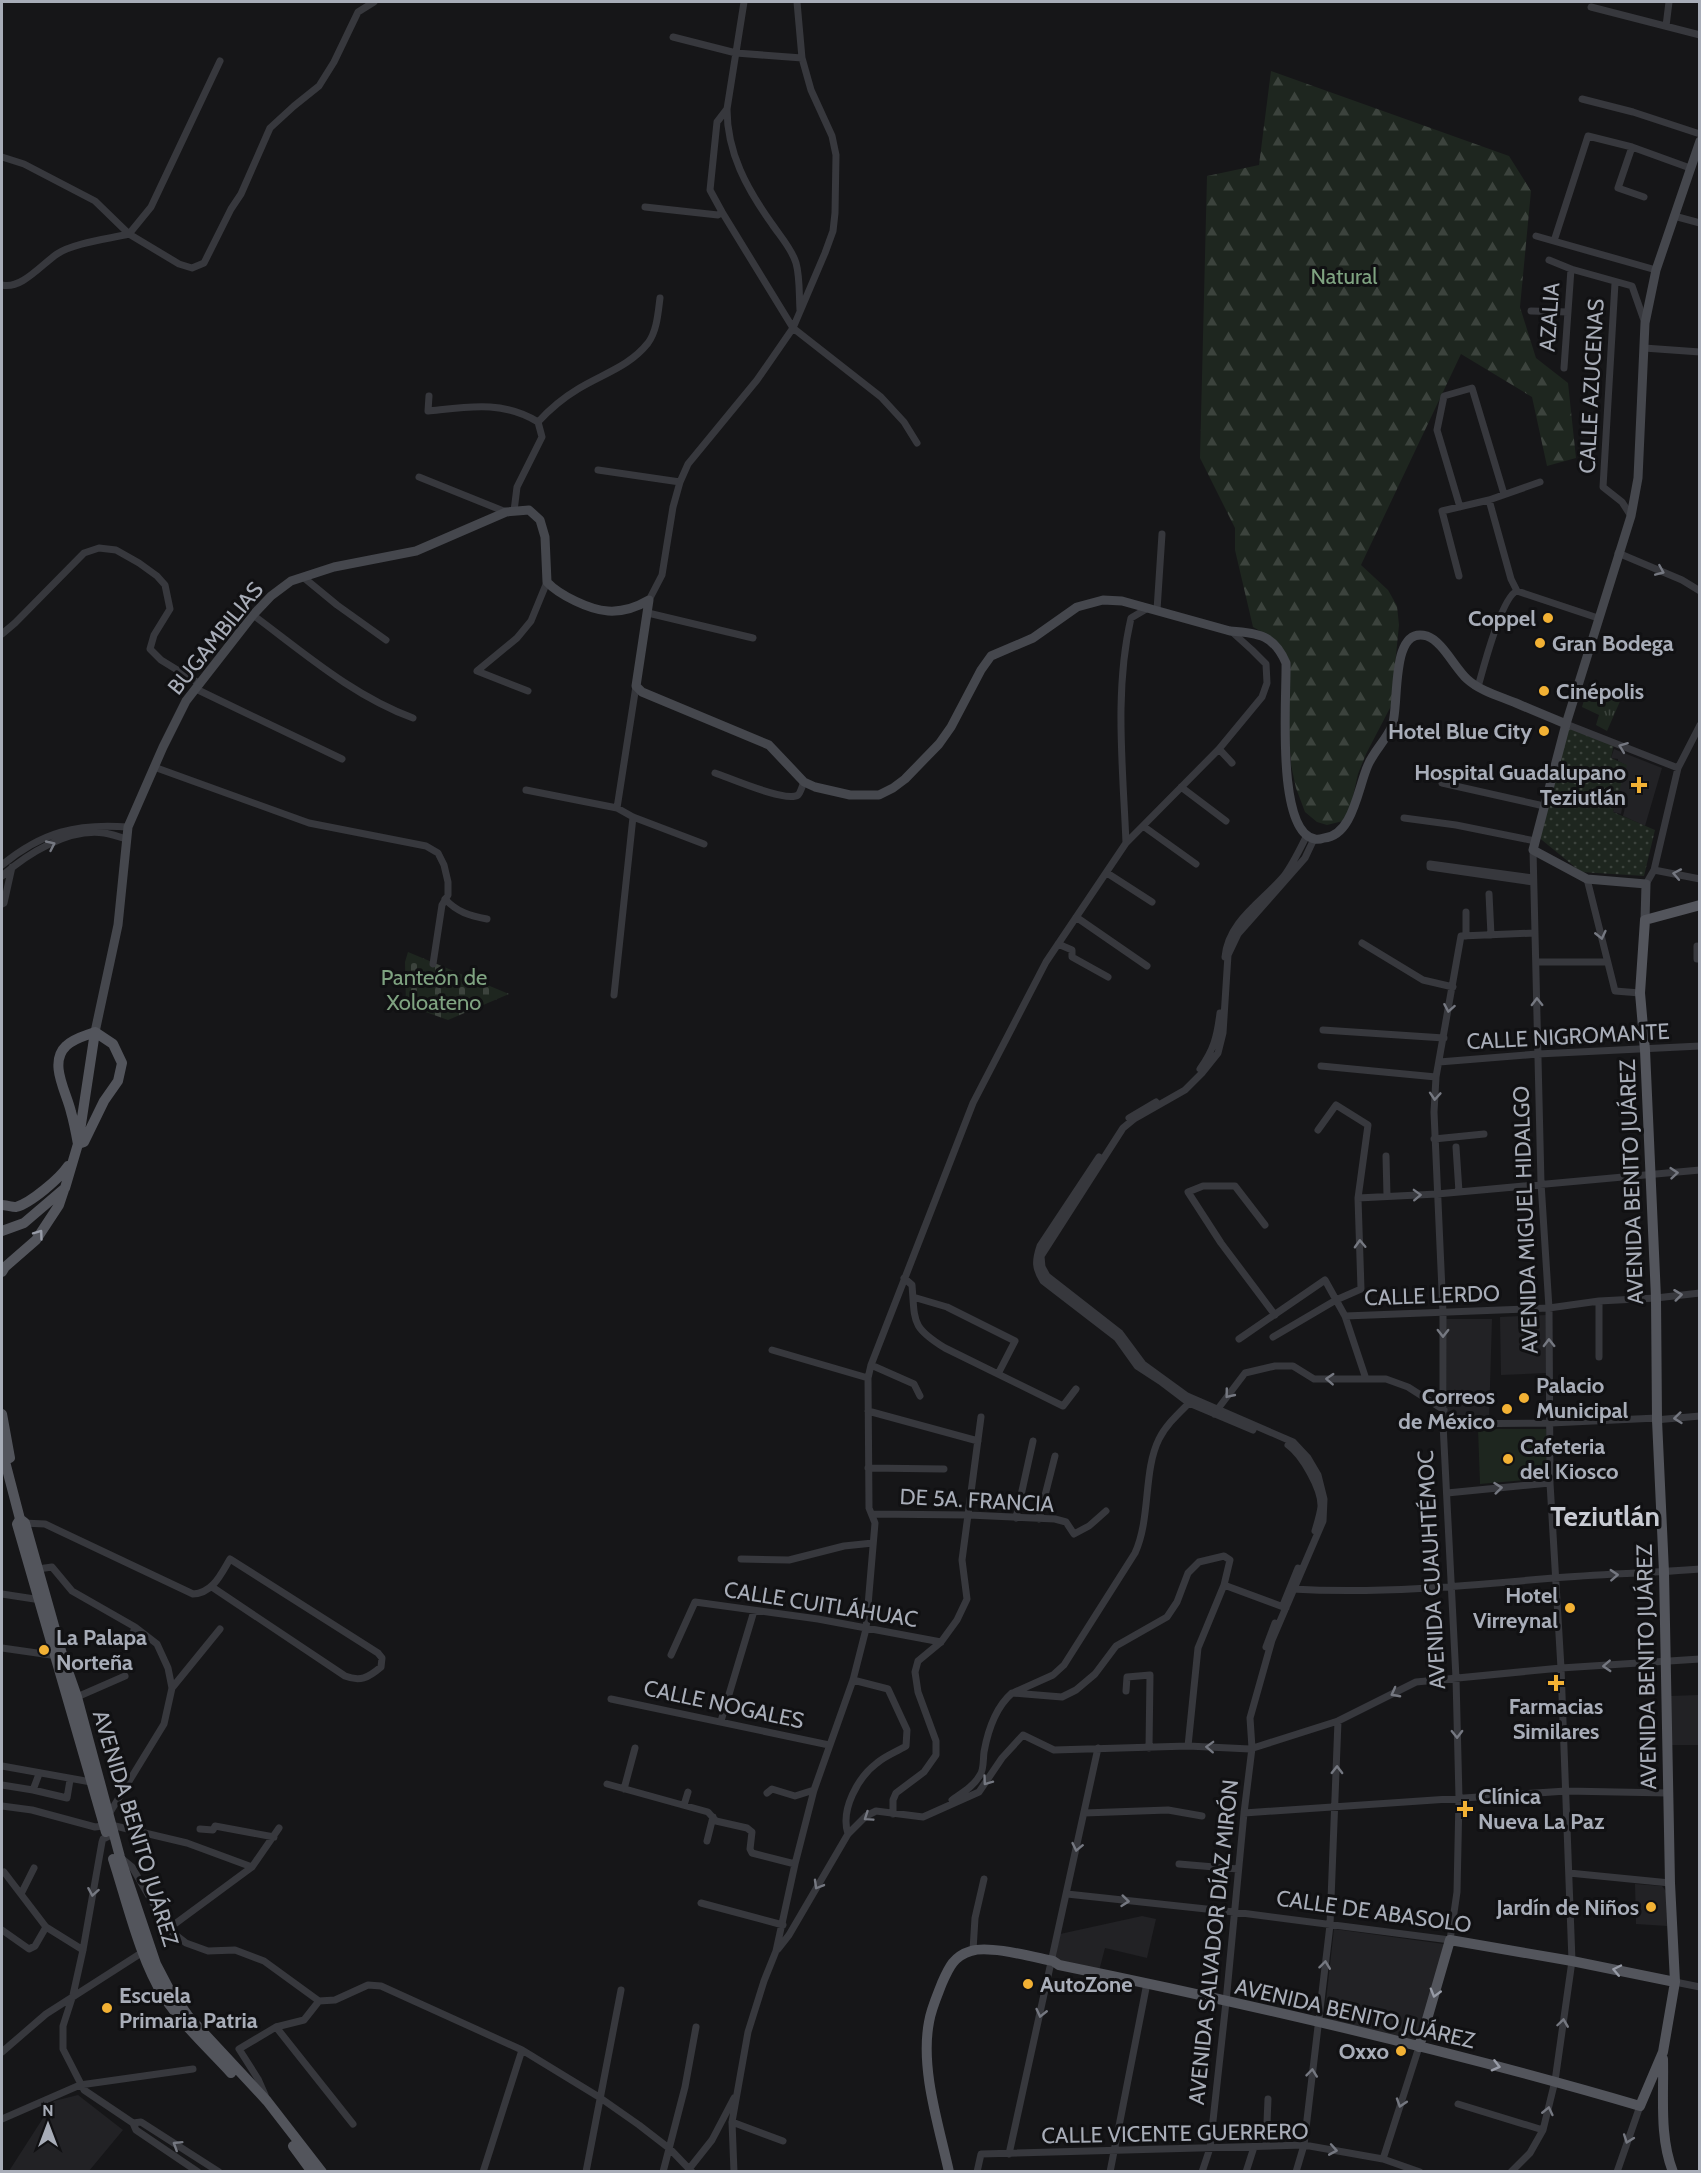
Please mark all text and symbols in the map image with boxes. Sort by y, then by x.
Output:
park label: Natural [1310,263,1378,290]
street label: AZALIA [1534,281,1565,353]
street label: CALLE AZUCENAS [1573,298,1610,474]
one-way arrow [1653,564,1664,576]
street label: BUGAMBILIAS [162,576,269,700]
place label: Coppel [1468,605,1536,632]
marker: Coppel [1541,611,1555,625]
place label: Gran Bodega [1552,630,1674,657]
marker: Gran Bodega [1533,636,1547,650]
place label: Cinépolis [1556,678,1644,705]
marker: Cinépolis [1537,684,1551,698]
place label: Hotel Blue City [1388,718,1532,745]
marker: Hotel Blue City [1537,724,1551,738]
one-way arrow [1619,742,1630,754]
place label: Hospital Guadalupano Teziutlán [1414,759,1626,811]
marker: Hospital Guadalupano Teziutlán [1630,776,1648,794]
one-way arrow [44,840,55,852]
one-way arrow [1672,869,1682,882]
one-way arrow [1593,930,1606,940]
park label: Panteón de Xoloateno [381,964,487,1016]
one-way arrow [1530,997,1543,1006]
one-way arrow [1444,1003,1456,1013]
street label: CALLE NIGROMANTE [1466,1018,1670,1055]
street label: AVENIDA BENITO JUÁREZ [1614,1059,1649,1305]
street label: AVENIDA MIGUEL HIDALGO [1507,1085,1544,1355]
one-way arrow [1428,1091,1441,1100]
one-way arrow [1669,1167,1678,1180]
one-way arrow [1412,1189,1421,1202]
one-way arrow [32,1230,43,1241]
one-way arrow [1353,1239,1366,1248]
street label: CALLE LERDO [1364,1280,1500,1311]
one-way arrow [1673,1290,1682,1302]
one-way arrow [1437,1328,1449,1337]
one-way arrow [1543,1339,1556,1348]
place label: Palacio Municipal [1536,1372,1628,1424]
one-way arrow [1326,1373,1335,1386]
place label: Correos de México [1398,1383,1495,1435]
one-way arrow [1225,1387,1236,1398]
marker: Palacio Municipal [1517,1391,1531,1405]
marker: Correos de México [1500,1402,1514,1416]
one-way arrow [1674,1411,1683,1424]
place label: Cafeteria del Kiosco [1520,1433,1619,1485]
street label: AVENIDA CUAUHTÉMOC [1412,1450,1451,1690]
marker: Cafeteria del Kiosco [1501,1452,1515,1466]
one-way arrow [1494,1482,1503,1495]
street label: DE 5A. FRANCIA [899,1483,1055,1518]
district label: Teziutlán [1550,1499,1660,1533]
street label: AVENIDA BENITO JUÁREZ [1631,1544,1662,1790]
one-way arrow [1609,1568,1618,1581]
street label: CALLE CUITLÁHUAC [722,1576,920,1633]
place label: Hotel Virreynal [1473,1582,1558,1634]
marker: Hotel Virreynal [1563,1601,1577,1615]
place label: La Palapa Norteña [56,1624,147,1676]
marker: La Palapa Norteña [37,1643,51,1657]
one-way arrow [1602,1659,1611,1672]
street label: CALLE NOGALES [641,1674,807,1735]
marker: Farmacias Similares [1549,1676,1563,1690]
one-way arrow [1390,1686,1401,1697]
place label: Farmacias Similares [1509,1693,1603,1745]
street label: AVENIDA BENITO JUÁREZ [87,1707,184,1949]
one-way arrow [1451,1729,1464,1738]
one-way arrow [1206,1741,1215,1753]
one-way arrow [1331,1766,1343,1775]
one-way arrow [983,1774,994,1785]
street label: AVENIDA SALVADOR DÍAZ MIRÓN [1183,1778,1244,2106]
place label: Clínica Nueva La Paz [1478,1783,1605,1835]
marker: Clínica Nueva La Paz [1456,1800,1474,1818]
one-way arrow [864,1809,875,1820]
one-way arrow [1071,1841,1084,1851]
one-way arrow [814,1878,825,1889]
street label: CALLE DE ABASOLO [1275,1884,1473,1939]
one-way arrow [87,1886,100,1896]
one-way arrow [1120,1894,1130,1907]
place label: Jardín de Niños [1496,1894,1639,1921]
marker: Jardín de Niños [1644,1900,1658,1914]
one-way arrow [1318,1960,1331,1969]
one-way arrow [1613,1964,1623,1977]
place label: AutoZone [1040,1971,1133,1998]
street label: AVENIDA BENITO JUÁREZ [1232,1973,1477,2054]
marker: AutoZone [1021,1977,1035,1991]
place label: Escuela Primaria Patria [119,1982,258,2034]
one-way arrow [1429,1988,1442,1998]
marker: Escuela Primaria Patria [100,2001,114,2015]
one-way arrow [1035,2008,1048,2018]
one-way arrow [1556,2018,1568,2028]
place label: Oxxo [1339,2038,1389,2065]
marker: Oxxo [1394,2044,1408,2058]
one-way arrow [1491,2059,1501,2072]
one-way arrow [1305,2068,1318,2077]
north arrow [18,2095,78,2155]
one-way arrow [1396,2097,1408,2108]
text: N [42,2101,54,2120]
one-way arrow [1540,2106,1553,2116]
street label: CALLE VICENTE GUERRERO [1041,2118,1309,2149]
one-way arrow [1623,2133,1636,2144]
one-way arrow [172,2141,183,2152]
one-way arrow [1328,2143,1338,2156]

